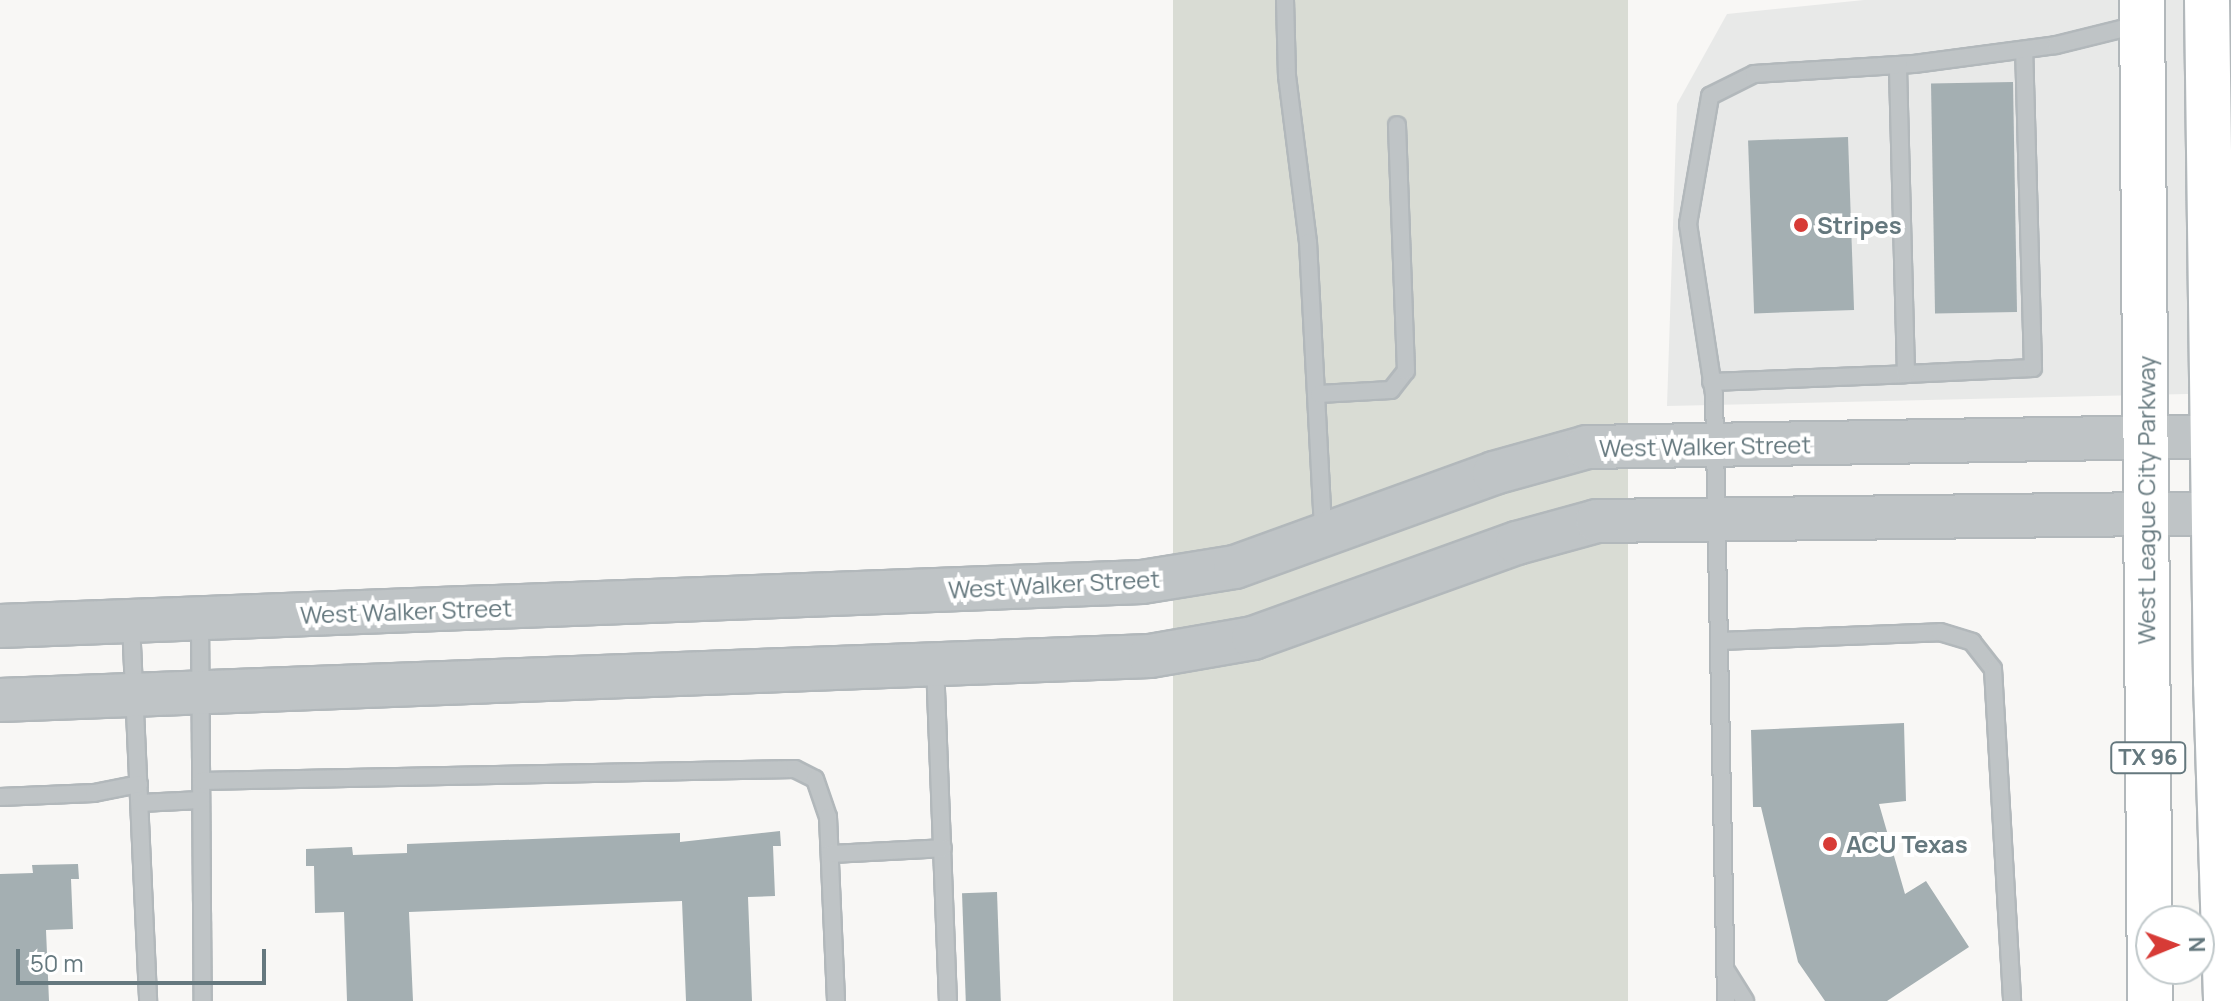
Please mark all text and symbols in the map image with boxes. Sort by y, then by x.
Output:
place label: Stripes [1817,211,1902,239]
marker: Stripes [1792,216,1810,234]
street label: West League City Parkway [2132,356,2160,644]
street label: West Walker Street [1599,430,1811,462]
street label: West Walker Street [947,564,1161,604]
street label: West Walker Street [300,593,512,629]
road number: TX 96 [2110,740,2186,776]
place label: ACU Texas [1846,830,1968,858]
marker: ACU Texas [1821,835,1839,853]
north arrow [2135,905,2215,985]
scale bar [20,933,270,983]
text: N [2182,936,2212,953]
text: 50 m [30,946,84,979]

